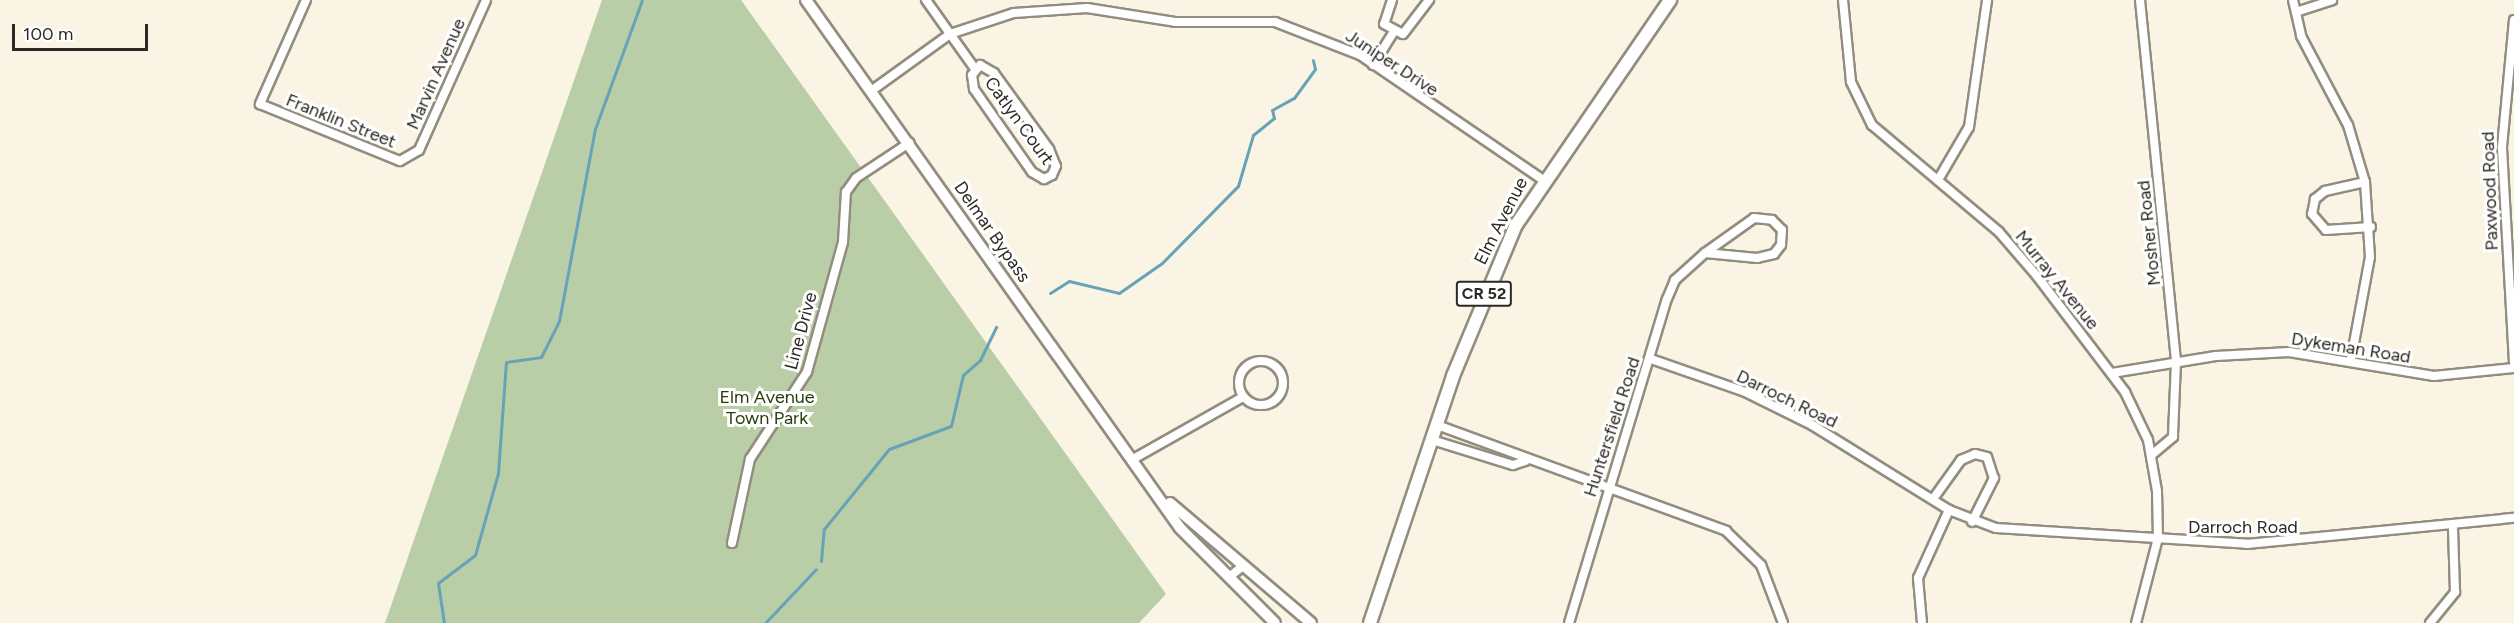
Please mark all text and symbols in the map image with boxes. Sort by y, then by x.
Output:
scale bar [15,12,152,50]
street label: Marvin Avenue [402,15,470,133]
text: 100 m [23,23,73,45]
street label: Juniper Drive [1342,25,1442,101]
street label: Catlyn Court [980,73,1058,169]
street label: Franklin Street [283,89,399,153]
street label: Paxwood Road [2477,131,2503,251]
street label: Elm Avenue [1470,174,1532,268]
street label: Delmar Bypass [949,177,1035,287]
street label: Mosher Road [2133,179,2165,287]
street label: Murray Avenue [2010,226,2104,334]
road number: CR 52 [1456,281,1512,307]
street label: Line Drive [780,290,822,372]
street label: Dykeman Road [2290,328,2412,368]
street label: Huntersfield Road [1579,354,1645,500]
street label: Darroch Road [1733,365,1841,433]
park label: Elm Avenue Town Park [719,387,815,430]
street label: Darroch Road [2188,516,2298,538]

